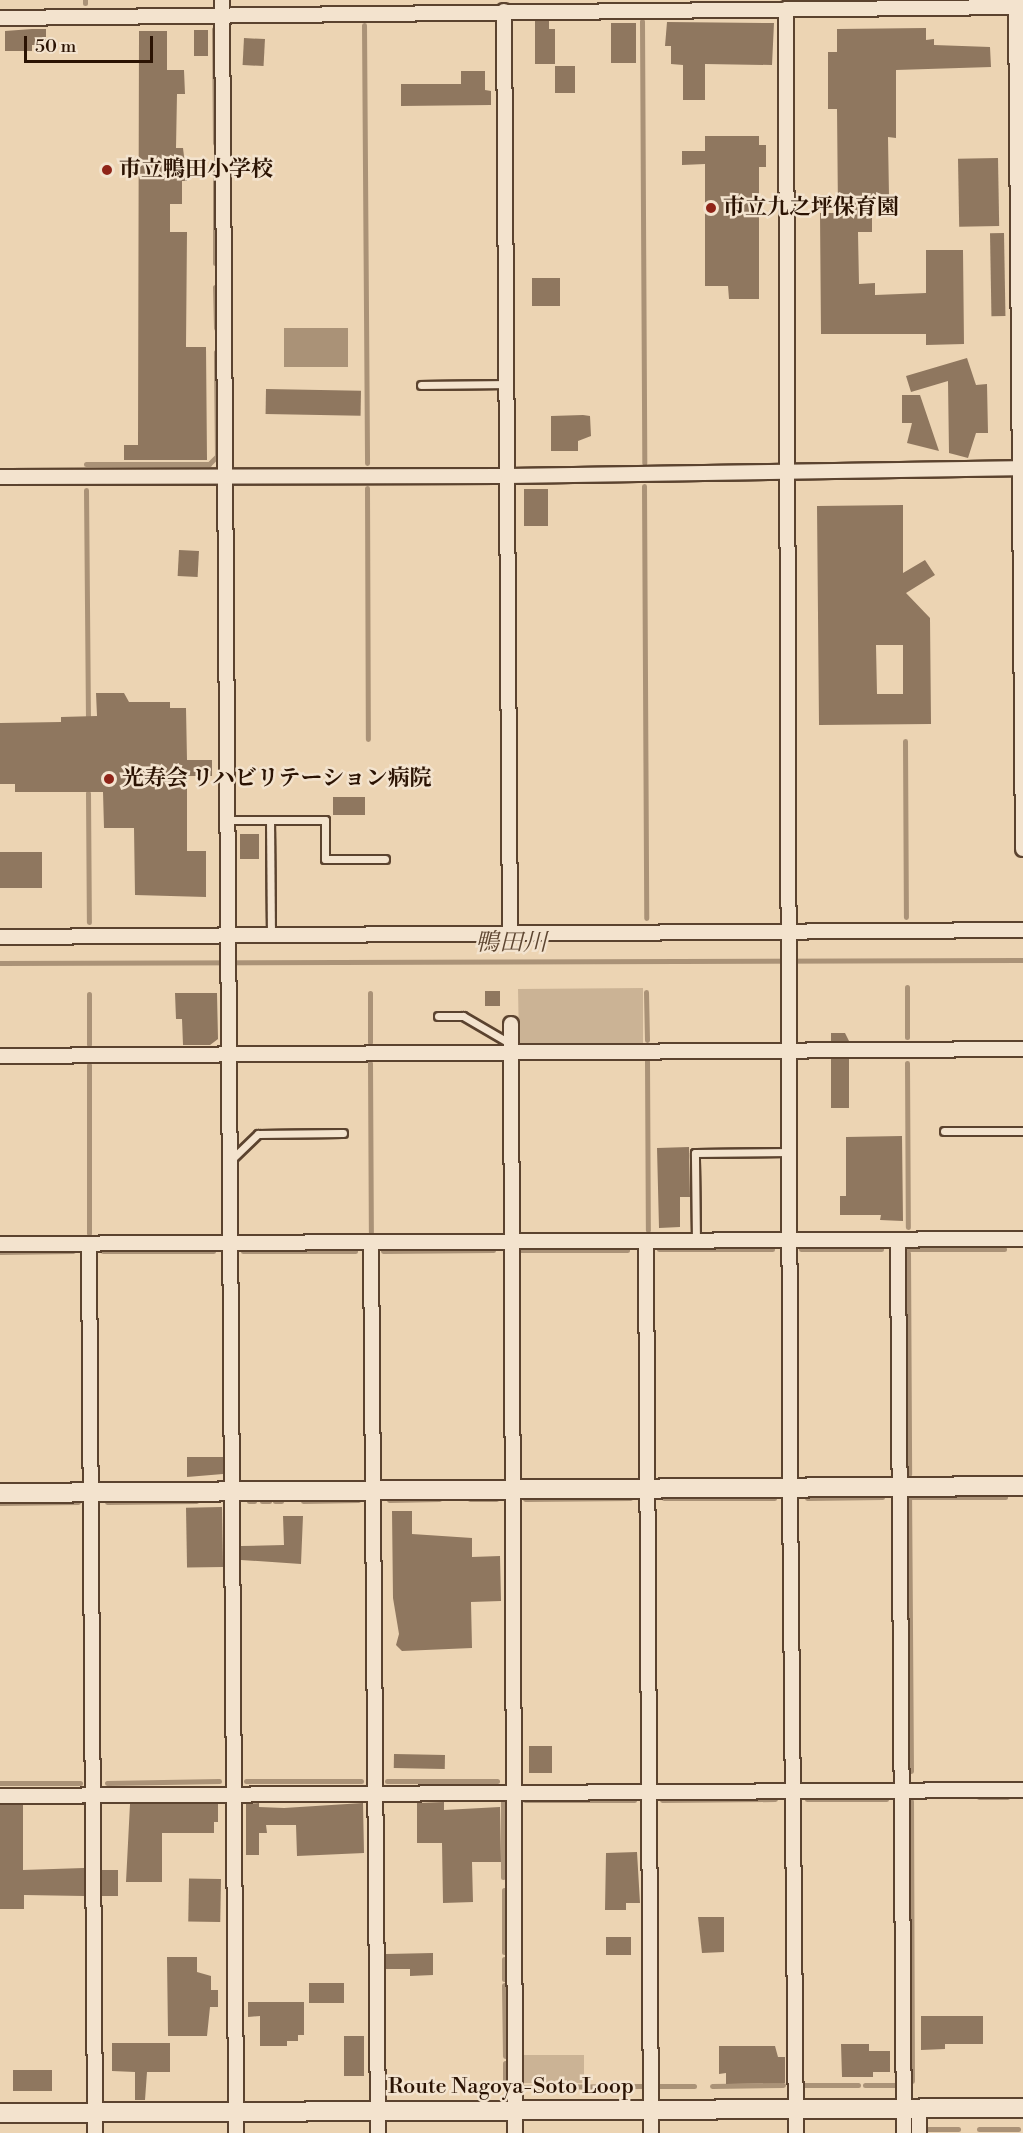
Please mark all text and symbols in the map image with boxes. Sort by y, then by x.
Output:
scale bar [27,24,156,62]
text: 50 m [35,35,76,58]
place label: 市立鴨田小学校 [119,157,273,183]
marker: 市立鴨田小学校 [100,163,114,177]
place label: 市立九之坪保育園 [723,195,899,221]
marker: 市立九之坪保育園 [704,201,718,215]
place label: 光寿会 リハビリテーション病院 [122,766,434,792]
marker: 光寿会 リハビリテーション病院 [100,770,118,788]
water label: 鴨田川 [475,930,547,958]
street label: Route Nagoya-Soto Loop [388,2074,634,2100]

